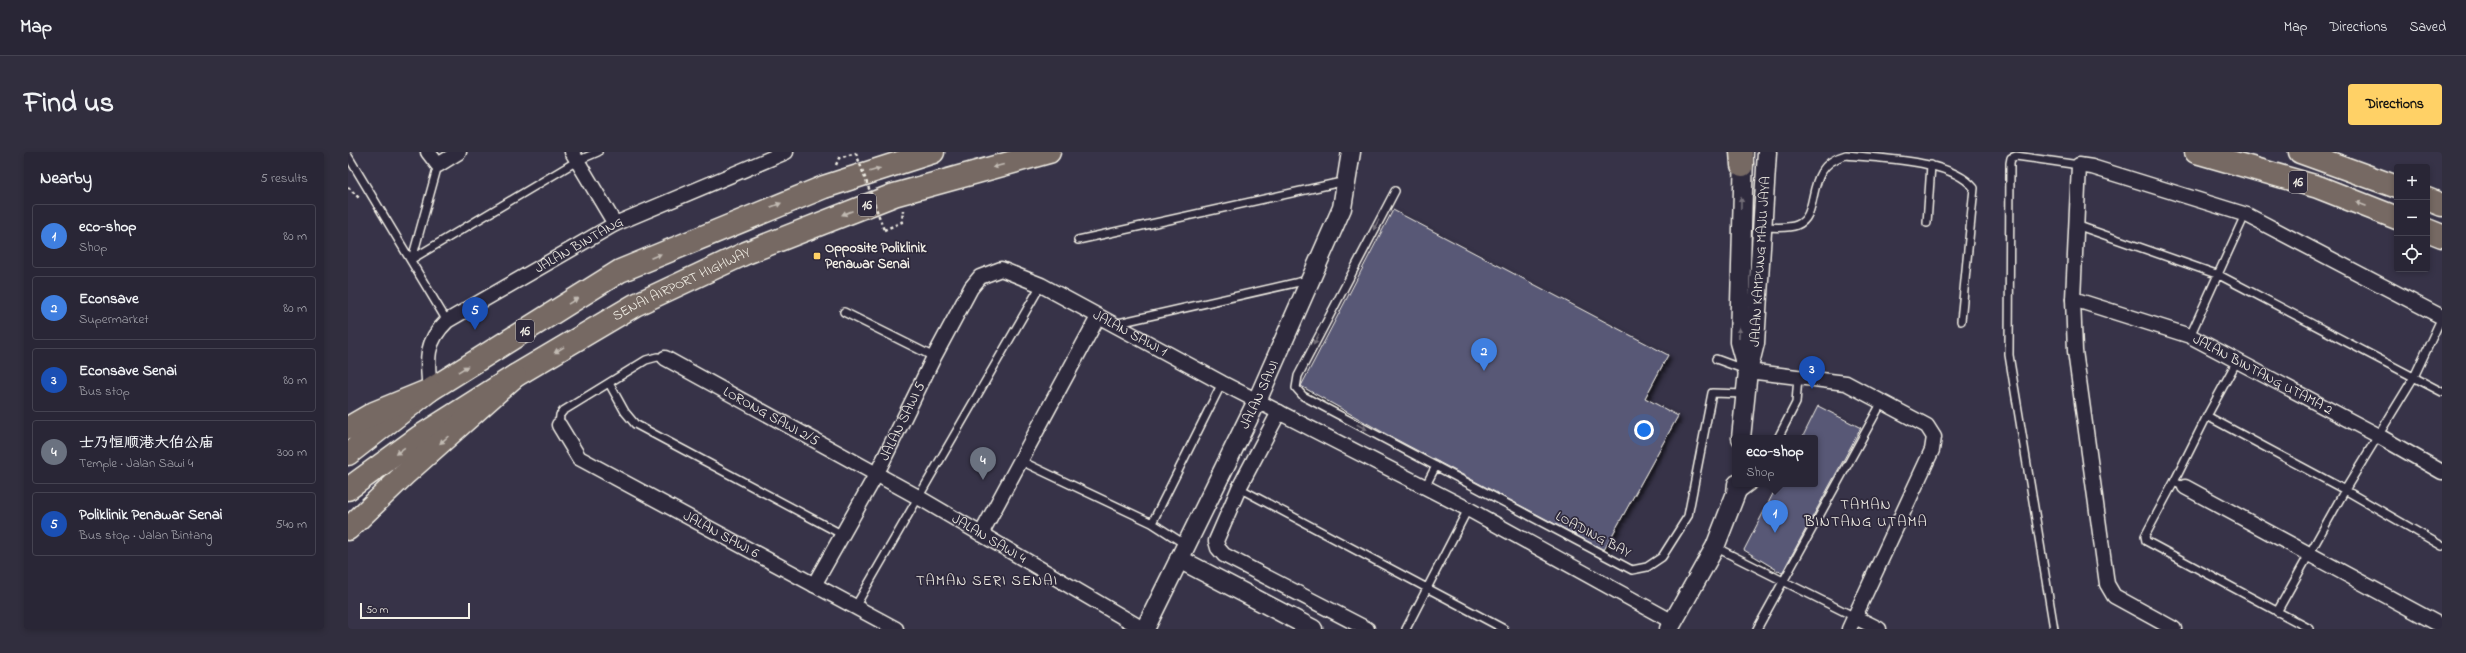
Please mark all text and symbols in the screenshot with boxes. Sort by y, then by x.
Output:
text: Map [20,14,52,41]
text: Map [2284,17,2307,38]
text: Directions [2329,17,2387,38]
text: Saved [2409,17,2446,38]
text: Find us [24,84,114,125]
button: Directions [2348,84,2442,125]
one-way arrow [992,163,1004,169]
map controls [2394,164,2430,272]
button: + [2394,164,2430,200]
text: Nearby [40,166,92,191]
one-way arrow [869,167,881,173]
text: 5 results [260,169,308,188]
road number: 16 [2289,171,2307,193]
street label: JALAN KAMPUNG MAJU JAYA [1744,175,1776,349]
road number: 16 [858,194,876,216]
one-way arrow [1738,197,1745,209]
button: − [2394,200,2430,236]
one-way arrow [2354,201,2366,207]
one-way arrow [770,202,782,208]
one-way arrow [841,210,853,216]
street label: JALAN BINTANG [531,211,627,279]
text: eco-shop [79,216,137,238]
one-way arrow [1373,220,1380,231]
text: 1 [52,227,56,246]
text: 80 m [283,227,307,246]
button: locate [2394,236,2430,272]
text: Shop [79,238,107,257]
place label: Opposite Poliklinik Penawar Senai [825,238,927,275]
street label: SENAI AIRPORT HIGHWAY [608,242,754,327]
marker: Opposite Poliklinik Penawar Senai [812,251,822,261]
one-way arrow [650,253,662,259]
text: Econsave [79,288,139,310]
pin: 5 [462,297,488,330]
one-way arrow [567,297,579,304]
text: 2 [51,299,57,318]
text: 80 m [283,299,307,318]
street label: JALAN SAWI 1 [1089,304,1172,362]
text: Supermarket [79,310,149,329]
road number: 16 [516,320,534,342]
one-way arrow [1736,326,1742,339]
street label: JALAN BINTANG UTAMA 2 [2189,329,2337,420]
one-way arrow [1313,335,1319,346]
pin: 2 [1471,338,1497,371]
one-way arrow [554,346,564,354]
pin: 3 [1799,356,1825,389]
street label: JALAN SAWI [1234,357,1284,433]
text: Econsave Senai [79,360,177,382]
one-way arrow [457,366,469,373]
text: 3 [51,371,57,390]
text: 80 m [283,371,307,390]
street label: JALAN SAWI 5 [874,378,931,464]
street label: LORONG SAWI 2/5 [719,381,823,451]
text: Bus stop [79,382,130,401]
your location [1634,420,1654,440]
one-way arrow [1357,424,1368,431]
text: 士乃恒顺港大伯公庙 [79,432,214,454]
one-way arrow [439,435,449,444]
popup [1732,435,1818,487]
text: eco-shop [1746,441,1804,463]
text: 4 [51,443,57,462]
text: 300 m [277,443,307,462]
one-way arrow [395,447,405,455]
pin: 4 [970,447,996,480]
text: Temple · Jalan Sawi 4 [79,454,193,473]
text: Shop [1746,463,1775,482]
district label: TAMAN BINTANG UTAMA [1803,494,1928,533]
pin: 1 [1762,500,1788,533]
text: Poliklinik Penawar Senai [79,504,222,526]
street label: JALAN SAWI 6 [679,506,763,564]
street label: LOADING BAY [1552,506,1635,564]
street label: JALAN SAWI 4 [948,509,1030,569]
text: 5 [50,515,58,534]
text: 540 m [275,515,307,534]
text: Bus stop · Jalan Bintang [79,526,212,545]
district label: TAMAN SERI SENAI [916,570,1058,592]
scale bar [360,601,470,620]
text: 50 m [366,602,388,618]

